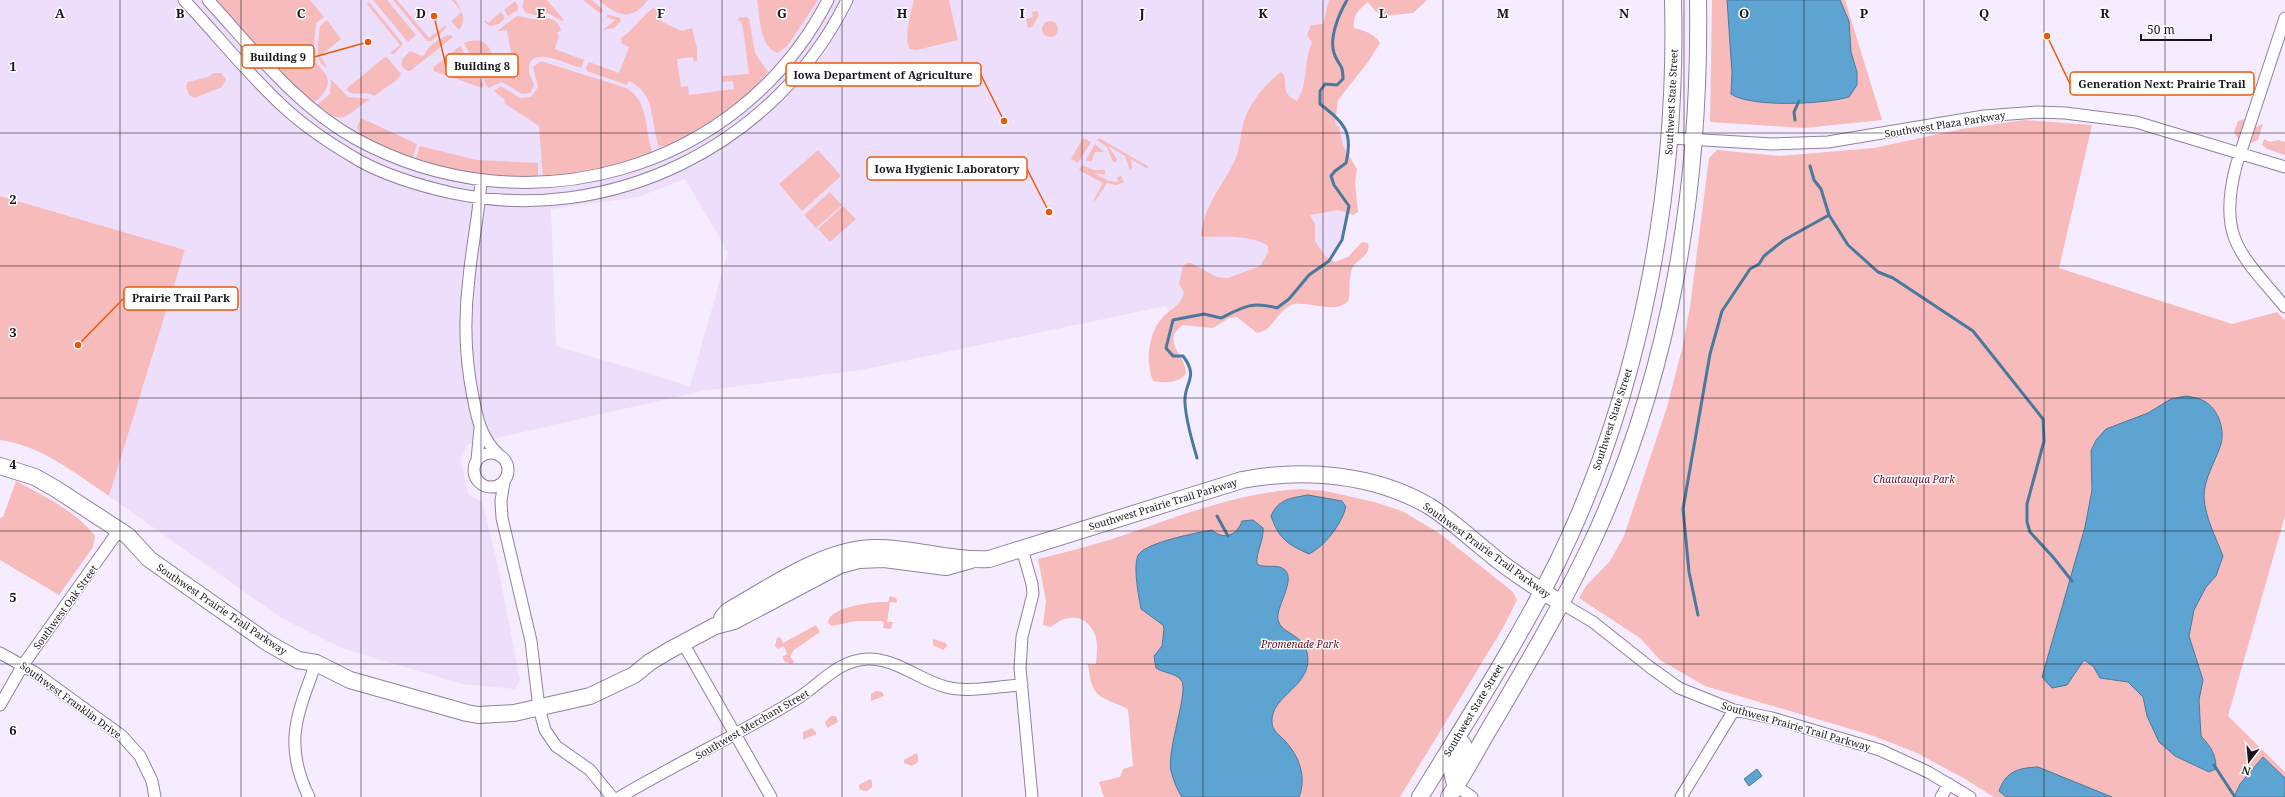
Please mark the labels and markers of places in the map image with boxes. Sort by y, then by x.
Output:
callout: Building 9 [242,45,314,68]
callout: Building 8 [446,54,518,77]
callout: Iowa Department of Agriculture [786,63,981,86]
callout: Generation Next: Prairie Trail [2070,72,2254,95]
callout: Iowa Hygienic Laboratory [867,157,1027,180]
callout: Prairie Trail Park [124,287,238,310]

